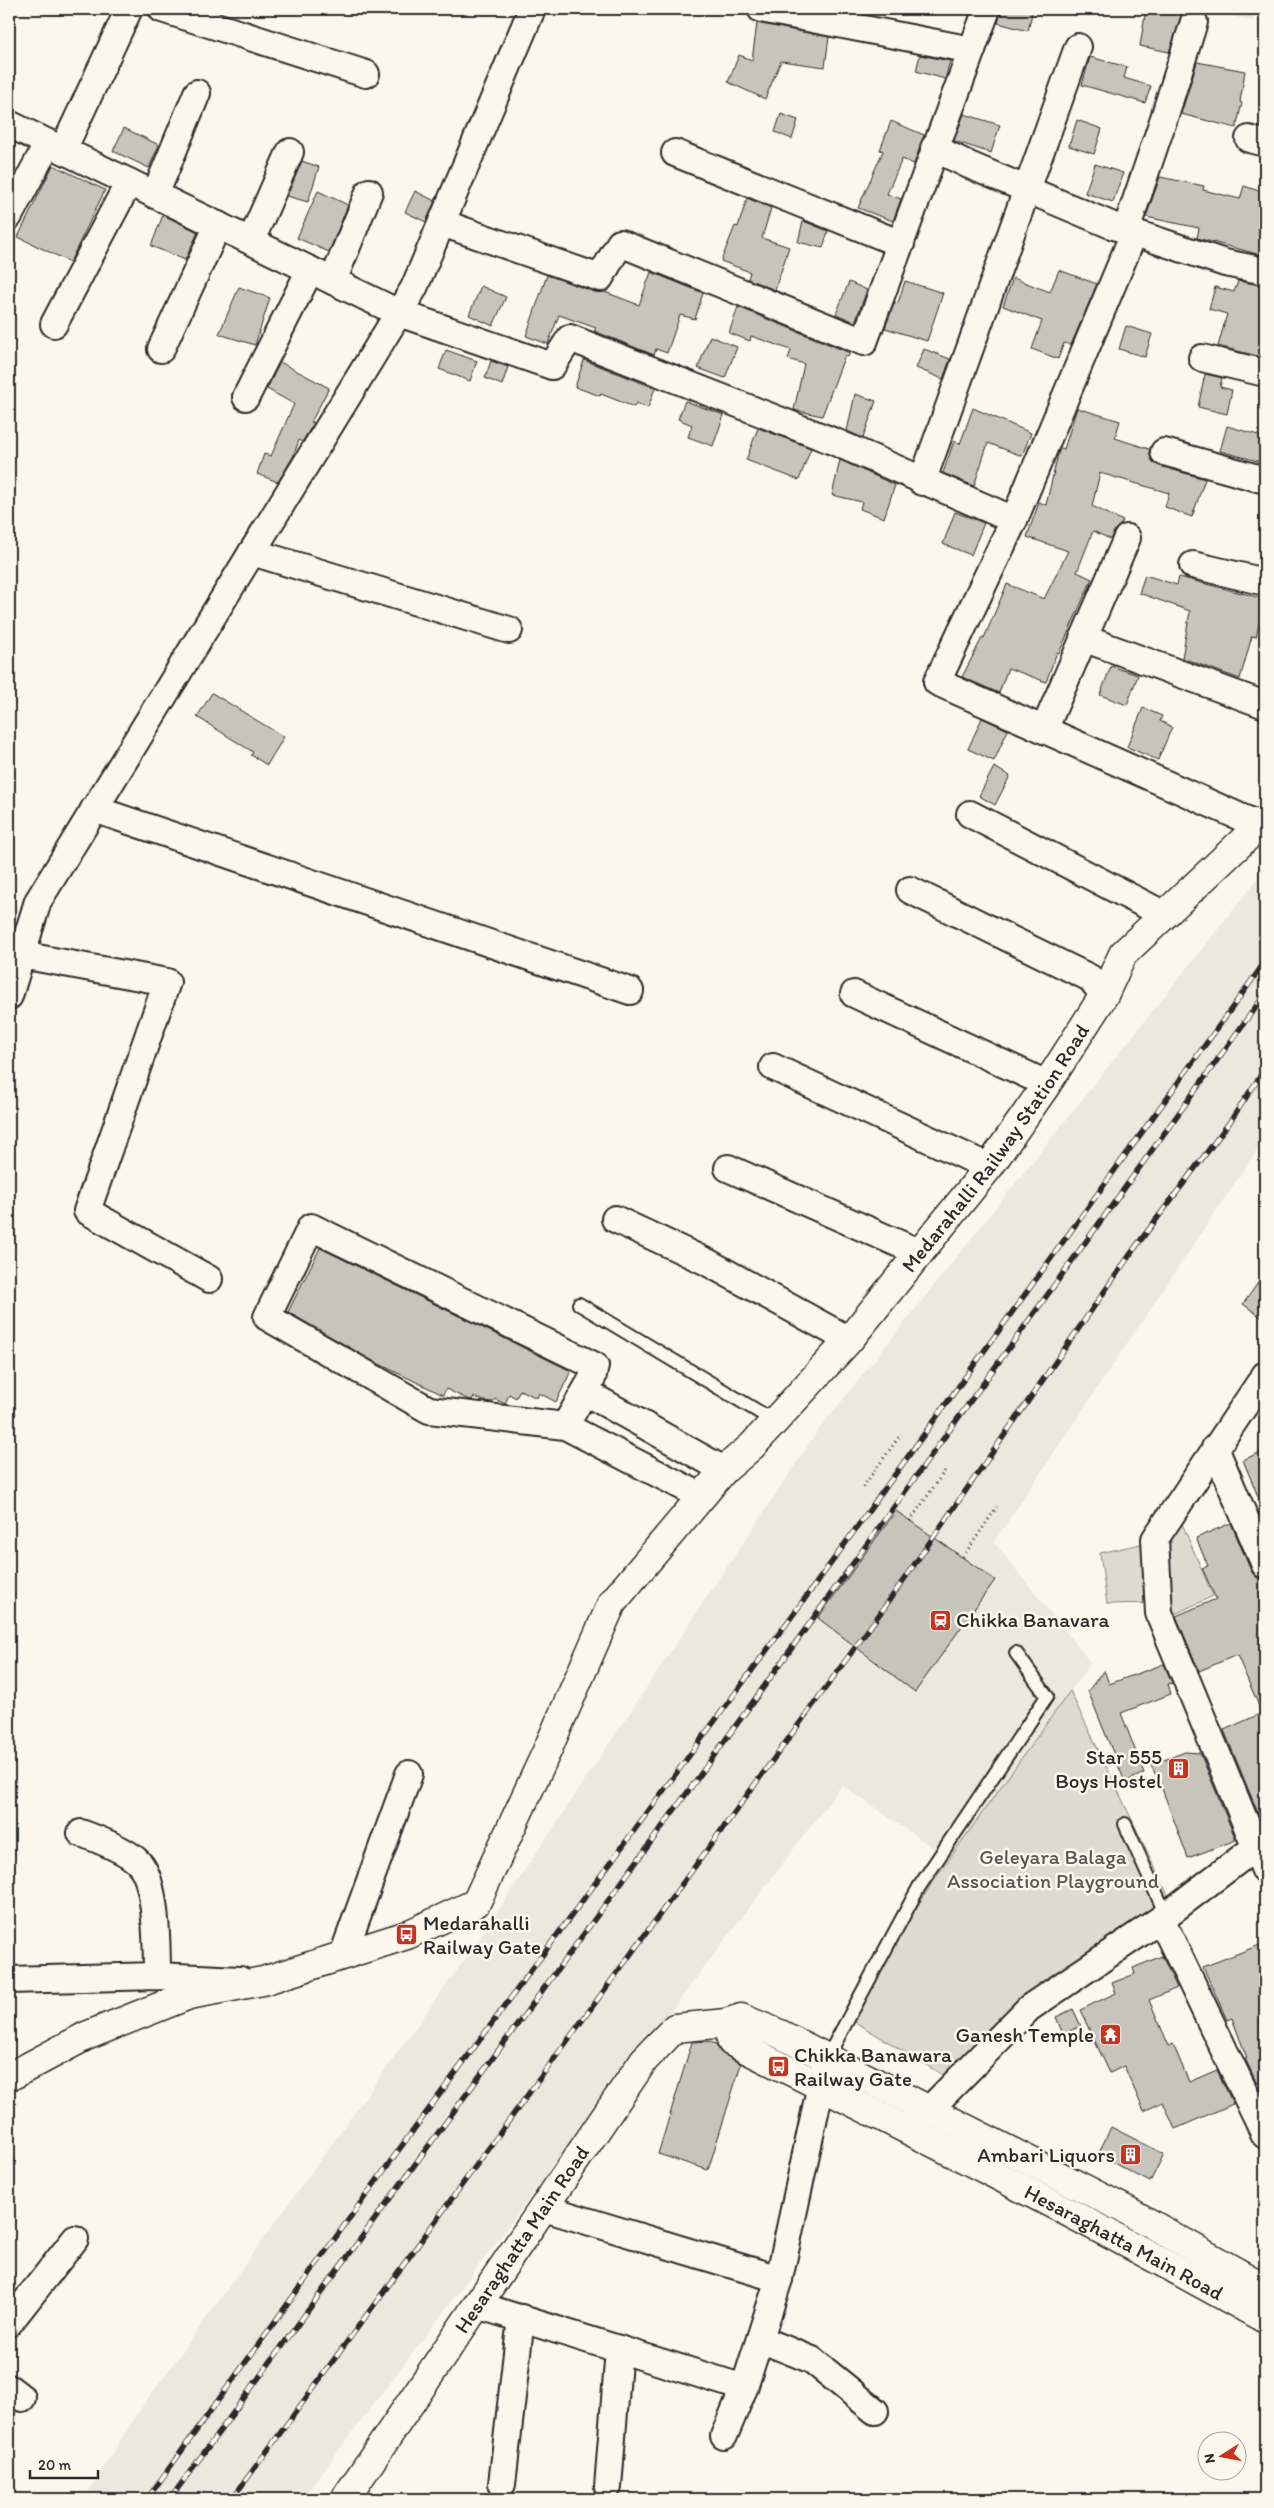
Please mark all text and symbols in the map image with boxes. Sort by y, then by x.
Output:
street label: Medarahalli Railway Station Road [896,1019,1094,1277]
place label: Chikka Banavara [956,1607,1109,1632]
station icon: Chikka Banavara [928,1608,952,1632]
place label: Star 555 Boys Hostel [1055,1744,1162,1793]
building icon: Star 555 Boys Hostel [1166,1757,1190,1781]
park label: Geleyara Balaga Association Playground [947,1844,1159,1893]
place label: Medarahalli Railway Gate [423,1910,541,1959]
bus stop icon: Medarahalli Railway Gate [395,1923,419,1947]
place label: Ganesh Temple [956,2022,1094,2047]
temple icon: Ganesh Temple [1098,2023,1122,2047]
place label: Chikka Banawara Railway Gate [794,2042,952,2091]
bus stop icon: Chikka Banawara Railway Gate [766,2055,790,2079]
street label: Hesaraghatta Main Road [449,2141,594,2338]
place label: Ambari Liquors [977,2142,1115,2167]
building icon: Ambari Liquors [1119,2143,1143,2167]
street label: Hesaraghatta Main Road [1021,2179,1228,2305]
north arrow [1196,2430,1246,2480]
scale bar [30,2448,98,2480]
text: N [1200,2452,1219,2465]
text: 20 m [38,2456,72,2474]

